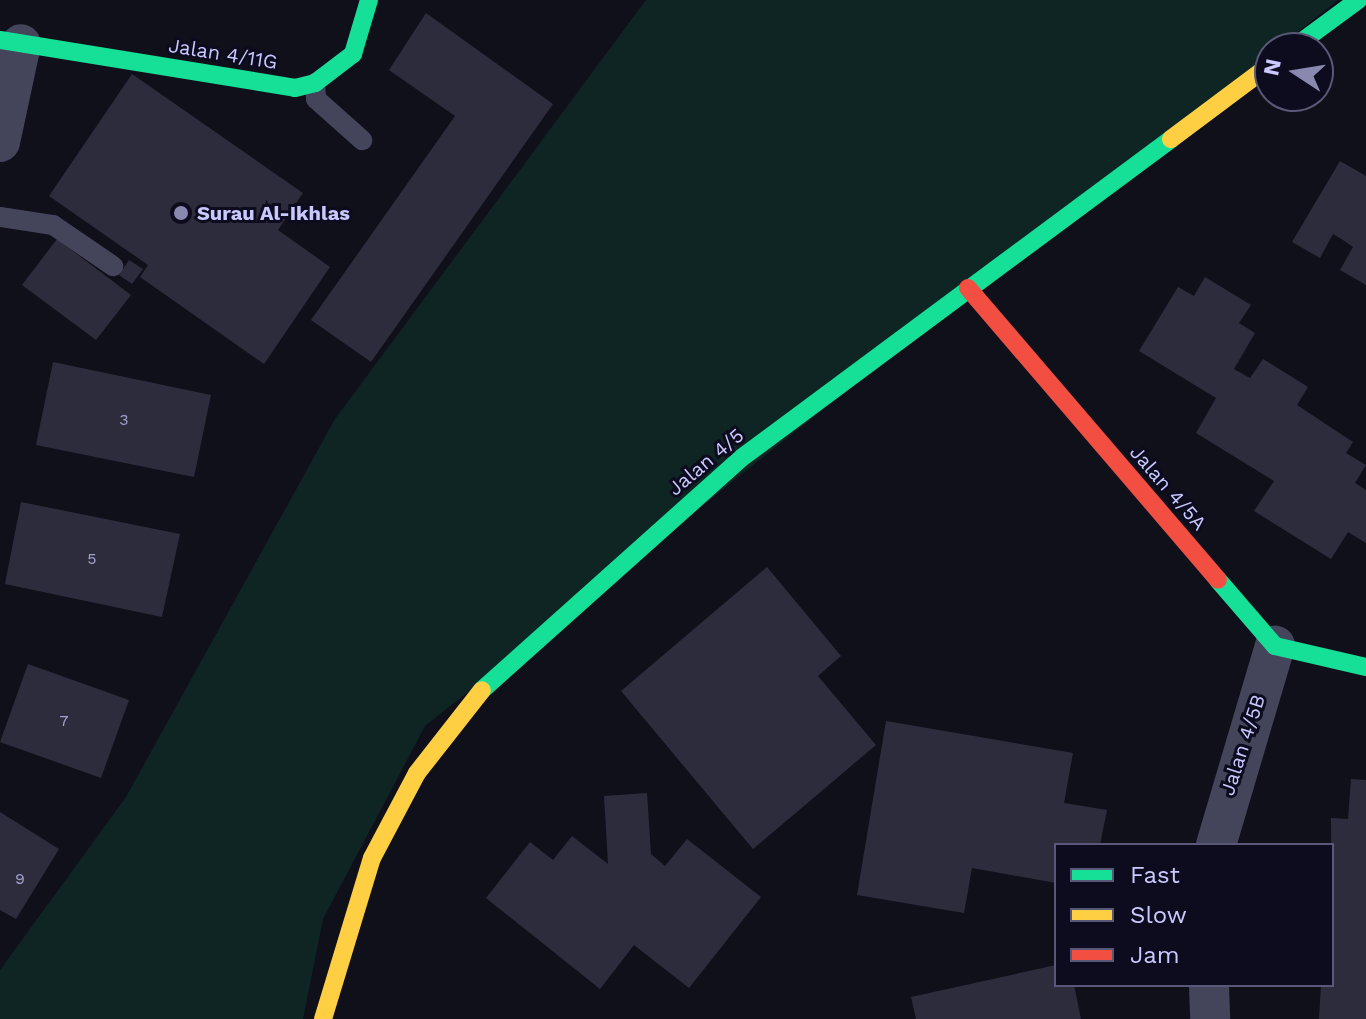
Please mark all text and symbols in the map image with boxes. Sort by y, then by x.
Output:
north arrow [1254,32,1334,112]
street label: Jalan 4/11G [167,34,279,74]
text: N [1258,57,1286,78]
place label: Surau Al-Ikhlas [197,201,350,225]
marker: Surau Al-Ikhlas [172,204,190,222]
house number: 3 [119,410,129,430]
street label: Jalan 4/5 [663,423,749,501]
street label: Jalan 4/5A [1125,441,1211,535]
house number: 5 [87,549,97,569]
street label: Jalan 4/5B [1215,692,1271,798]
house number: 7 [60,711,68,731]
legend [1054,843,1334,987]
text: Fast [1130,861,1180,889]
house number: 9 [15,869,25,889]
text: Slow [1130,901,1187,929]
text: Jam [1130,941,1180,969]

